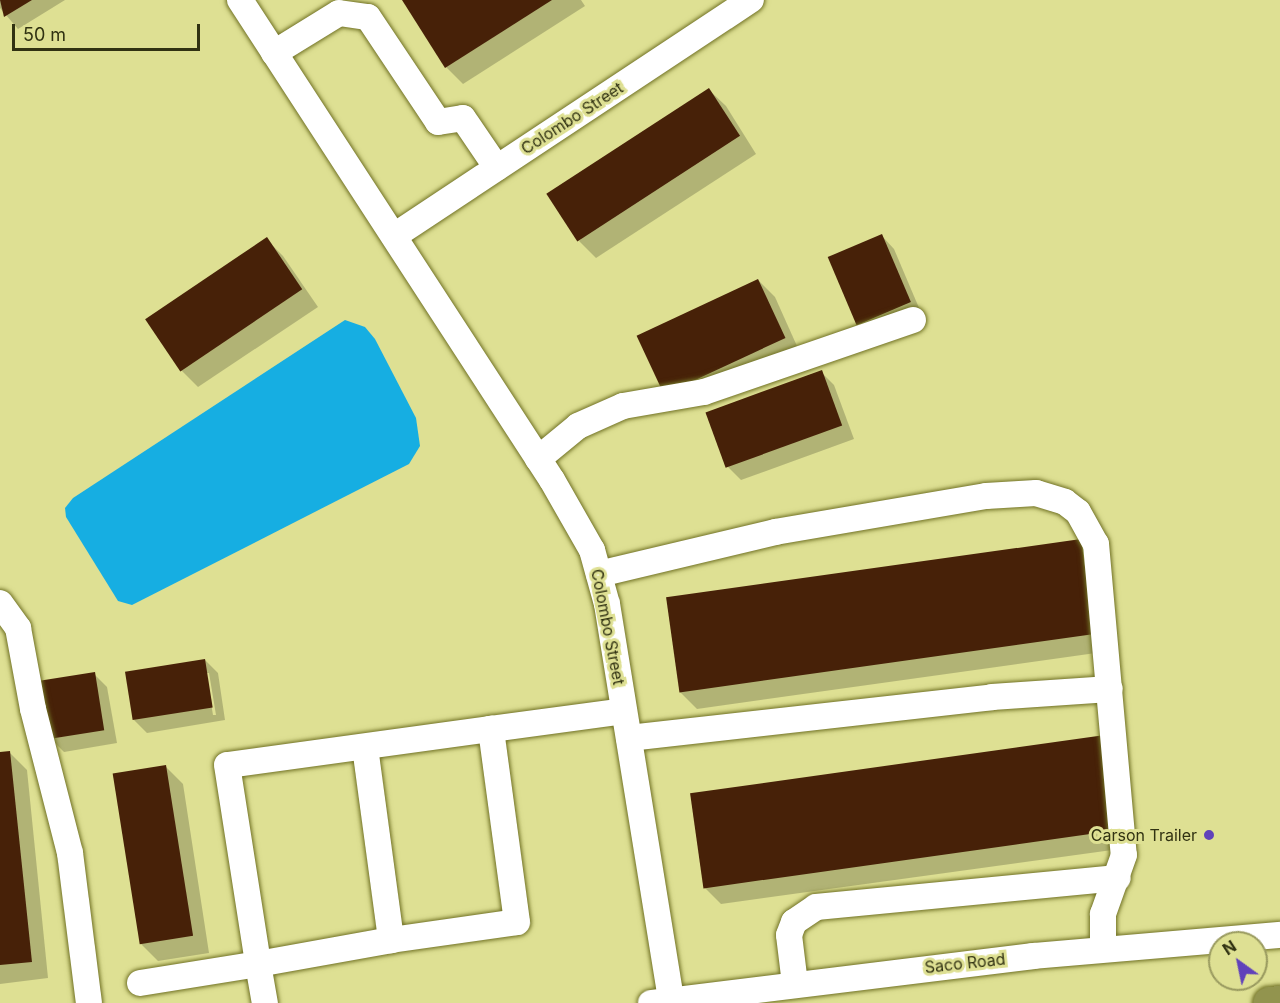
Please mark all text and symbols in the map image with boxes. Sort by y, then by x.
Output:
scale bar [15,12,202,50]
text: 50 m [23,24,66,45]
street label: Colombo Street [517,78,627,158]
street label: Colombo Street [587,567,629,687]
place label: Carson Trailer [1091,825,1197,845]
marker: Carson Trailer [1202,828,1216,842]
north arrow [1208,931,1268,991]
text: N [1219,936,1240,959]
street label: Saco Road [924,949,1006,977]

